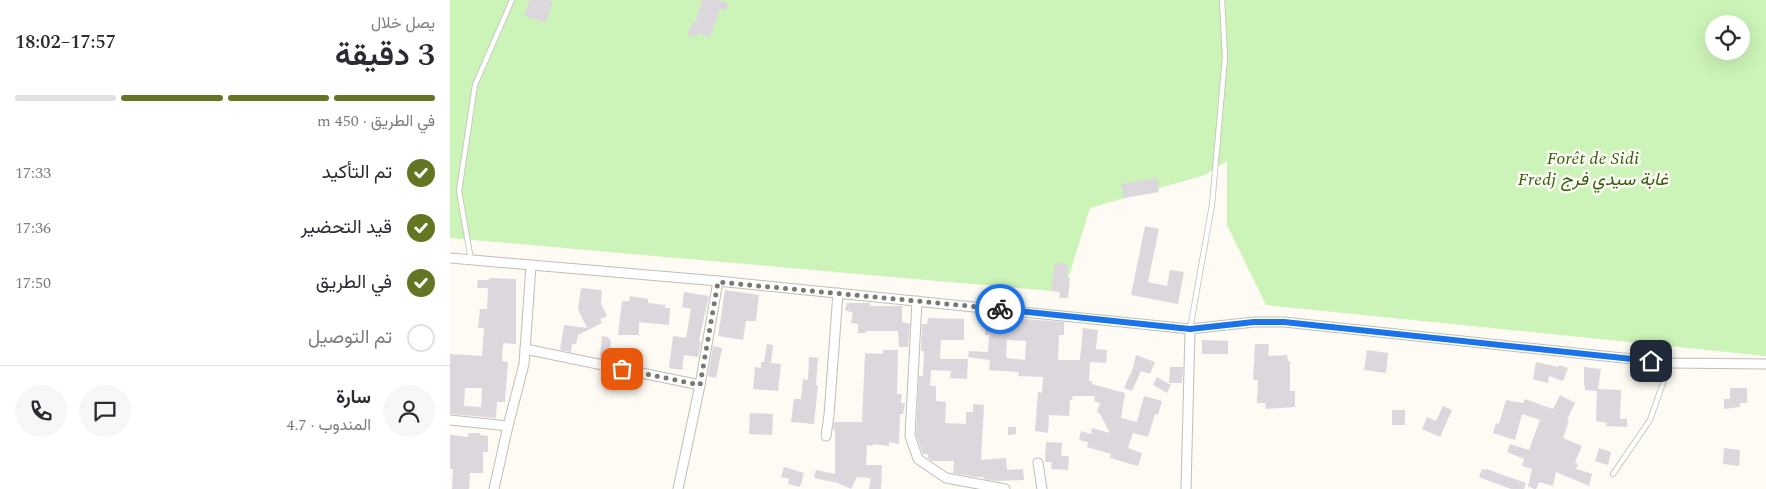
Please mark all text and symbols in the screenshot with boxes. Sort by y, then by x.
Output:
text: يصل خلال [371,11,435,35]
map controls [1705,15,1750,60]
button: locate [1705,15,1750,60]
text: 17:57–18:02 [15,28,116,57]
text: 3 دقيقة [335,31,435,80]
text: في الطريق · 450 m [317,109,435,133]
park label: Forêt de Sidi Fredj غابة سيدي فرج [1518,145,1669,194]
text: تم التأكيد [322,158,392,187]
icon: check [407,159,435,187]
text: 17:33 [15,161,51,185]
text: قيد التحضير [301,213,392,242]
icon: check [407,214,435,242]
text: 17:36 [15,216,51,240]
text: في الطريق [316,268,392,297]
icon: check [407,269,435,297]
text: 17:50 [15,271,51,295]
courier [975,284,1025,334]
icon: bike [986,295,1014,323]
text: تم التوصيل [308,323,392,352]
pin [1630,340,1672,382]
icon: home [1637,347,1665,375]
pin [601,348,643,390]
icon: bag [608,355,636,383]
text: سارة [336,383,371,412]
button: phone [15,385,67,437]
button: chat [79,385,131,437]
button: person [383,385,435,437]
text: المندوب · 4.7 [286,413,371,437]

